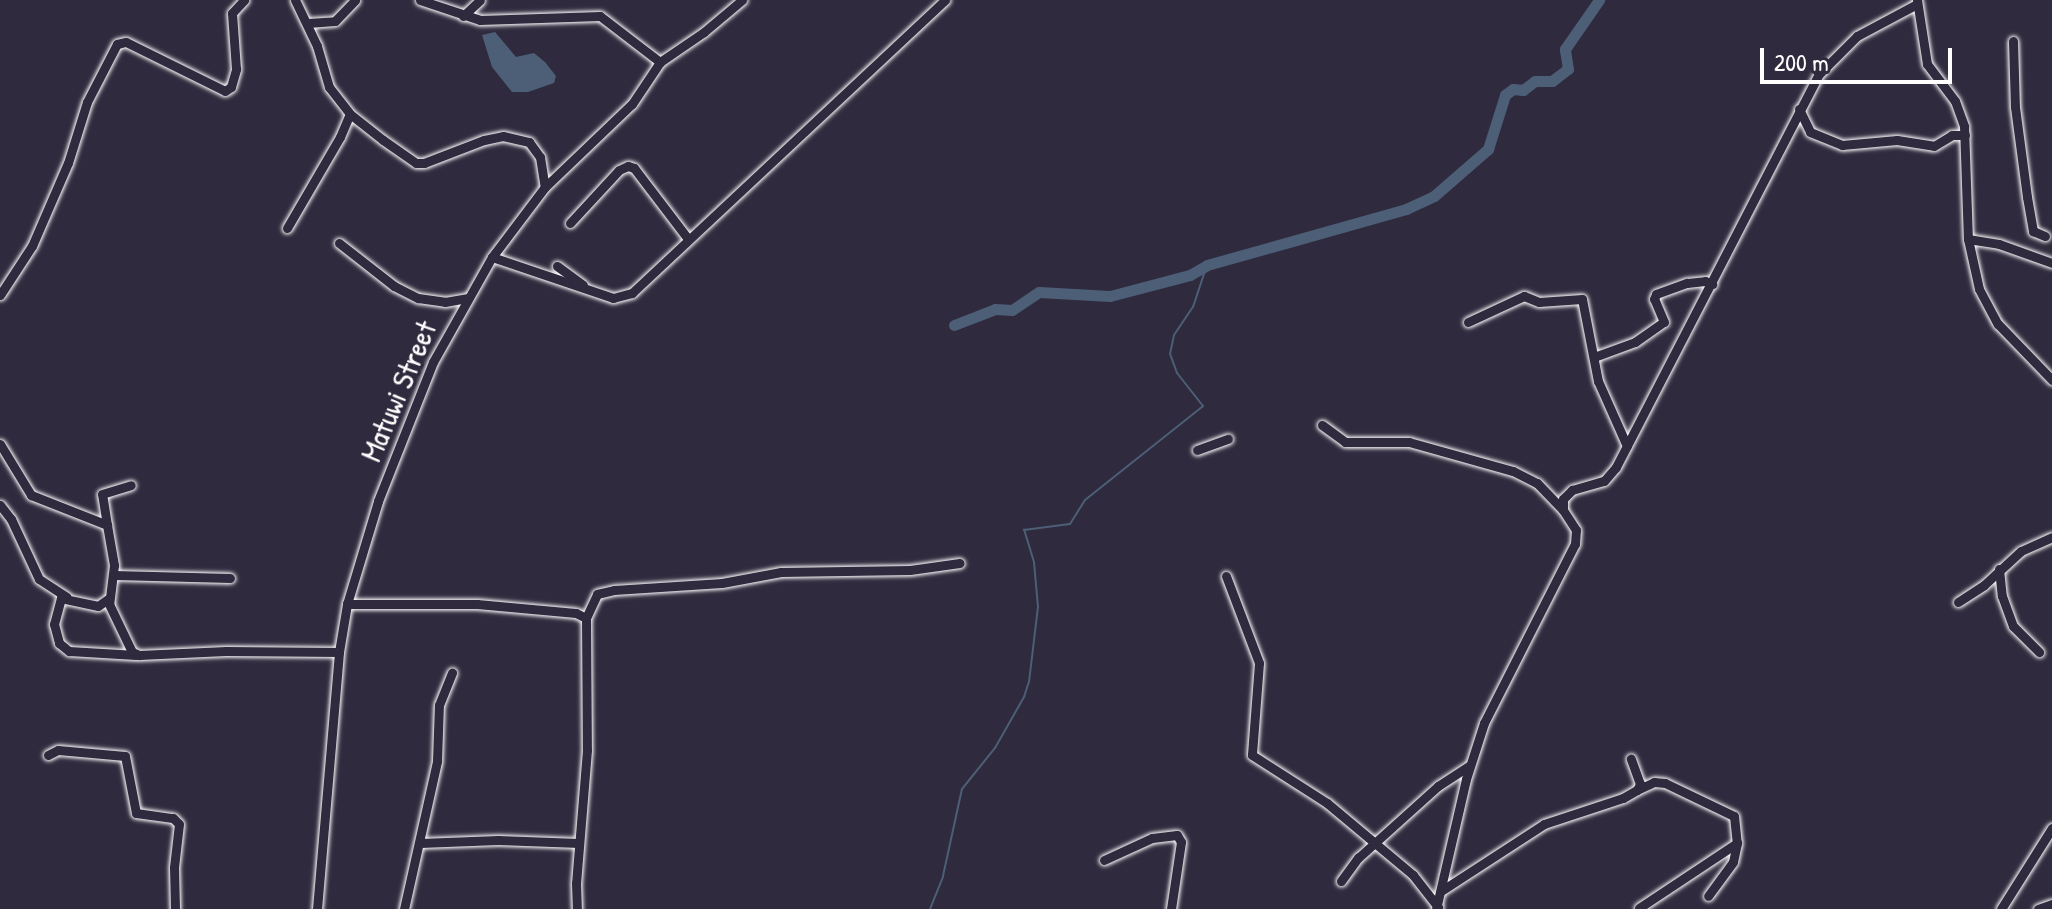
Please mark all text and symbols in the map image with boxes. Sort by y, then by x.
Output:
scale bar [1764,32,1956,82]
text: 200 m [1774,46,1829,78]
street label: Matuwi Street [352,315,444,467]

